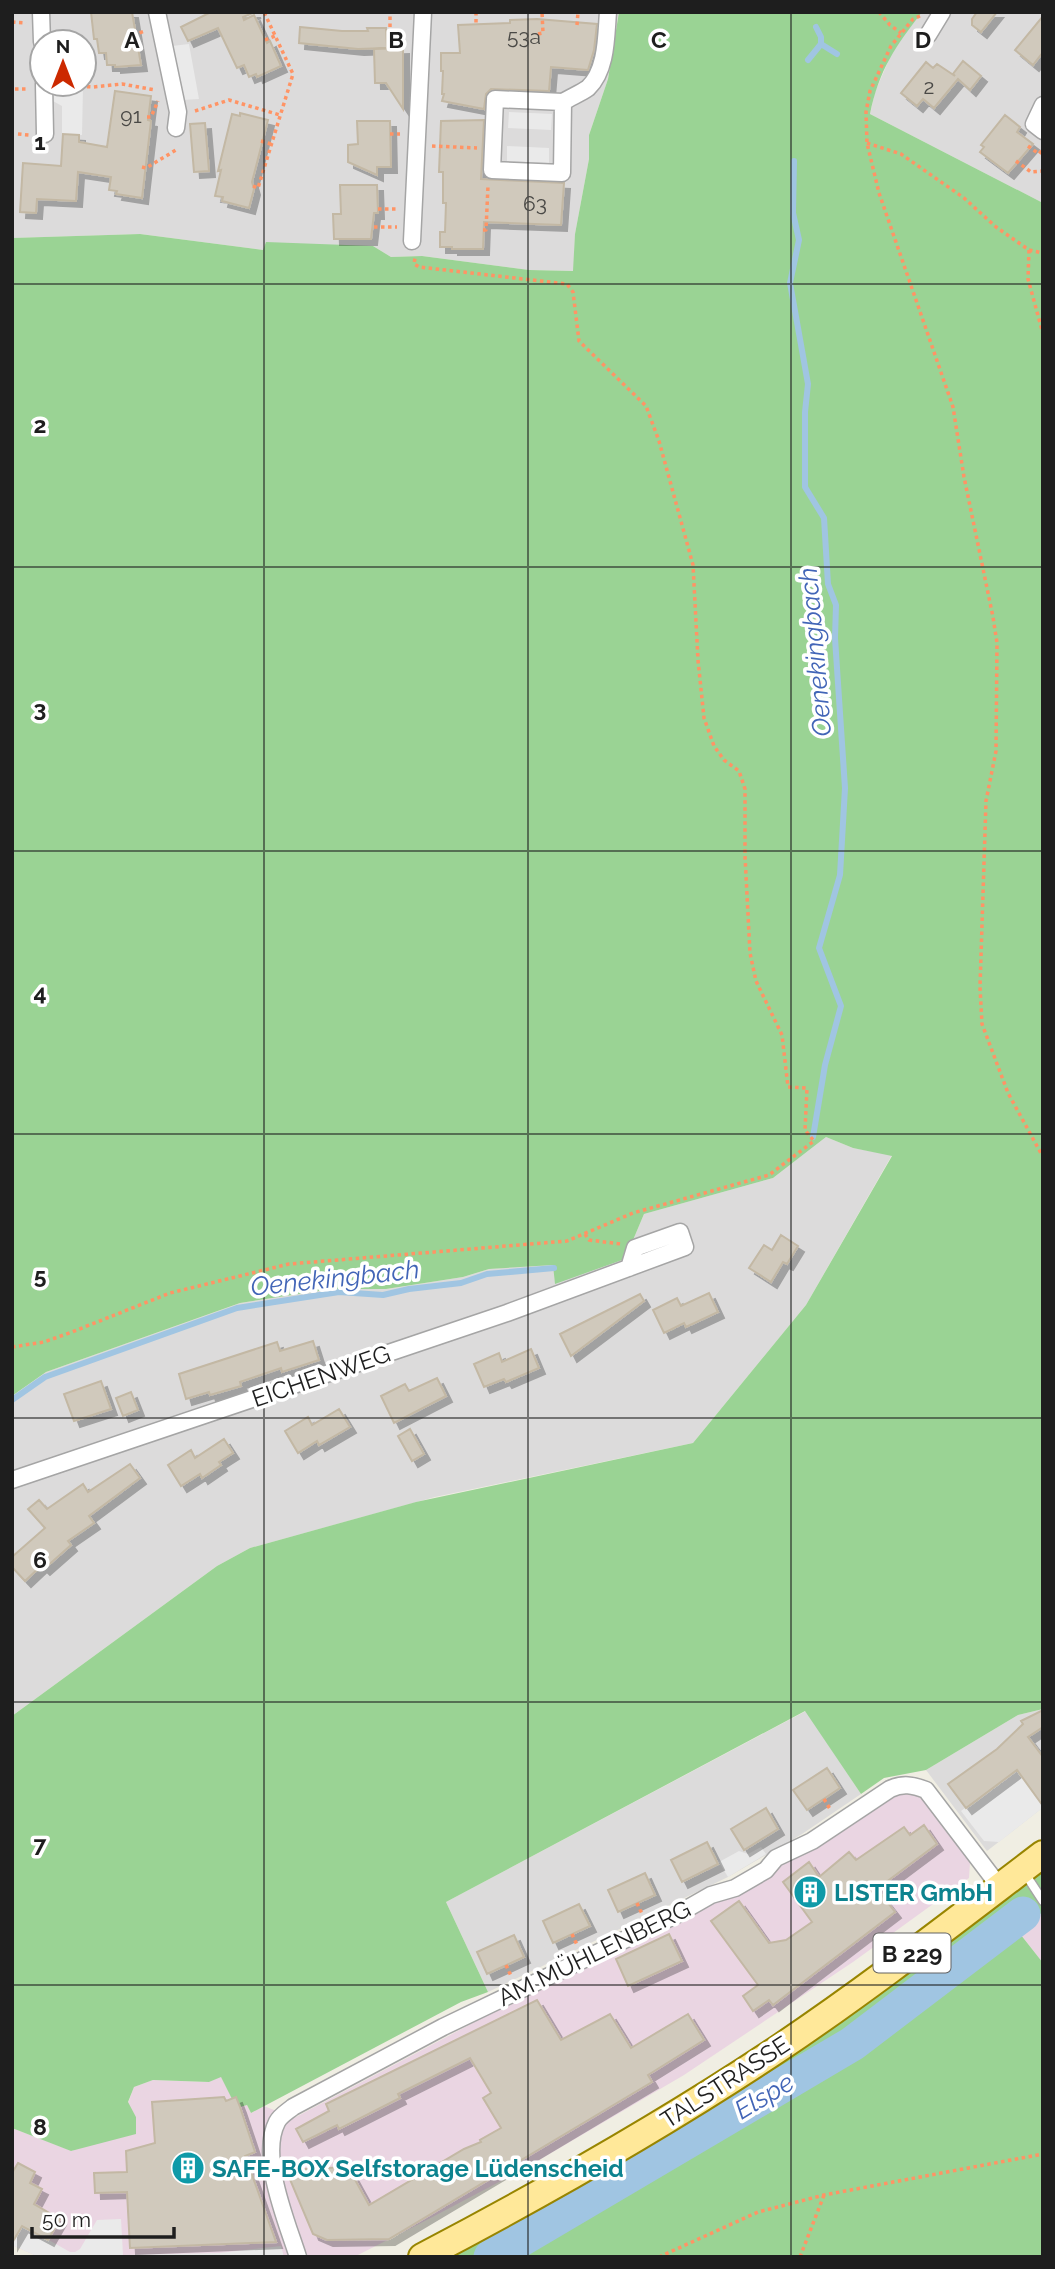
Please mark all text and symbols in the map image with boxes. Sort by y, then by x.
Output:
house number: 53a [507,24,541,49]
text: A [124,26,140,53]
text: B [388,26,404,53]
text: C [651,26,667,53]
text: D [915,26,931,53]
north arrow [28,28,98,98]
text: N [56,35,70,57]
house number: 2 [924,74,934,99]
house number: 91 [120,103,142,128]
text: 1 [34,128,46,155]
house number: 63 [523,191,547,216]
text: 2 [34,411,46,438]
water label: Oenekingbach [793,566,837,738]
text: 3 [34,695,46,722]
text: 4 [33,979,47,1006]
water label: Oenekingbach [249,1254,421,1302]
text: 5 [34,1262,47,1289]
street label: EICHENWEG [248,1339,394,1413]
text: 6 [33,1546,47,1573]
text: 7 [34,1830,47,1857]
building icon: LISTER GmbH [791,1873,829,1911]
place label: LISTER GmbH [834,1878,993,1907]
street label: AM MÜHLENBERG [493,1894,695,2012]
road number: B 229 [874,1934,950,1972]
street label: TALSTRASSE [655,2030,795,2134]
water label: Elspe [729,2067,799,2125]
text: 8 [33,2113,47,2140]
building icon: SAFE-BOX Selfstorage Lüdenscheid [169,2149,207,2187]
place label: SAFE-BOX Selfstorage Lüdenscheid [212,2154,624,2183]
scale bar [32,2196,173,2240]
text: 50 m [42,2207,91,2232]

